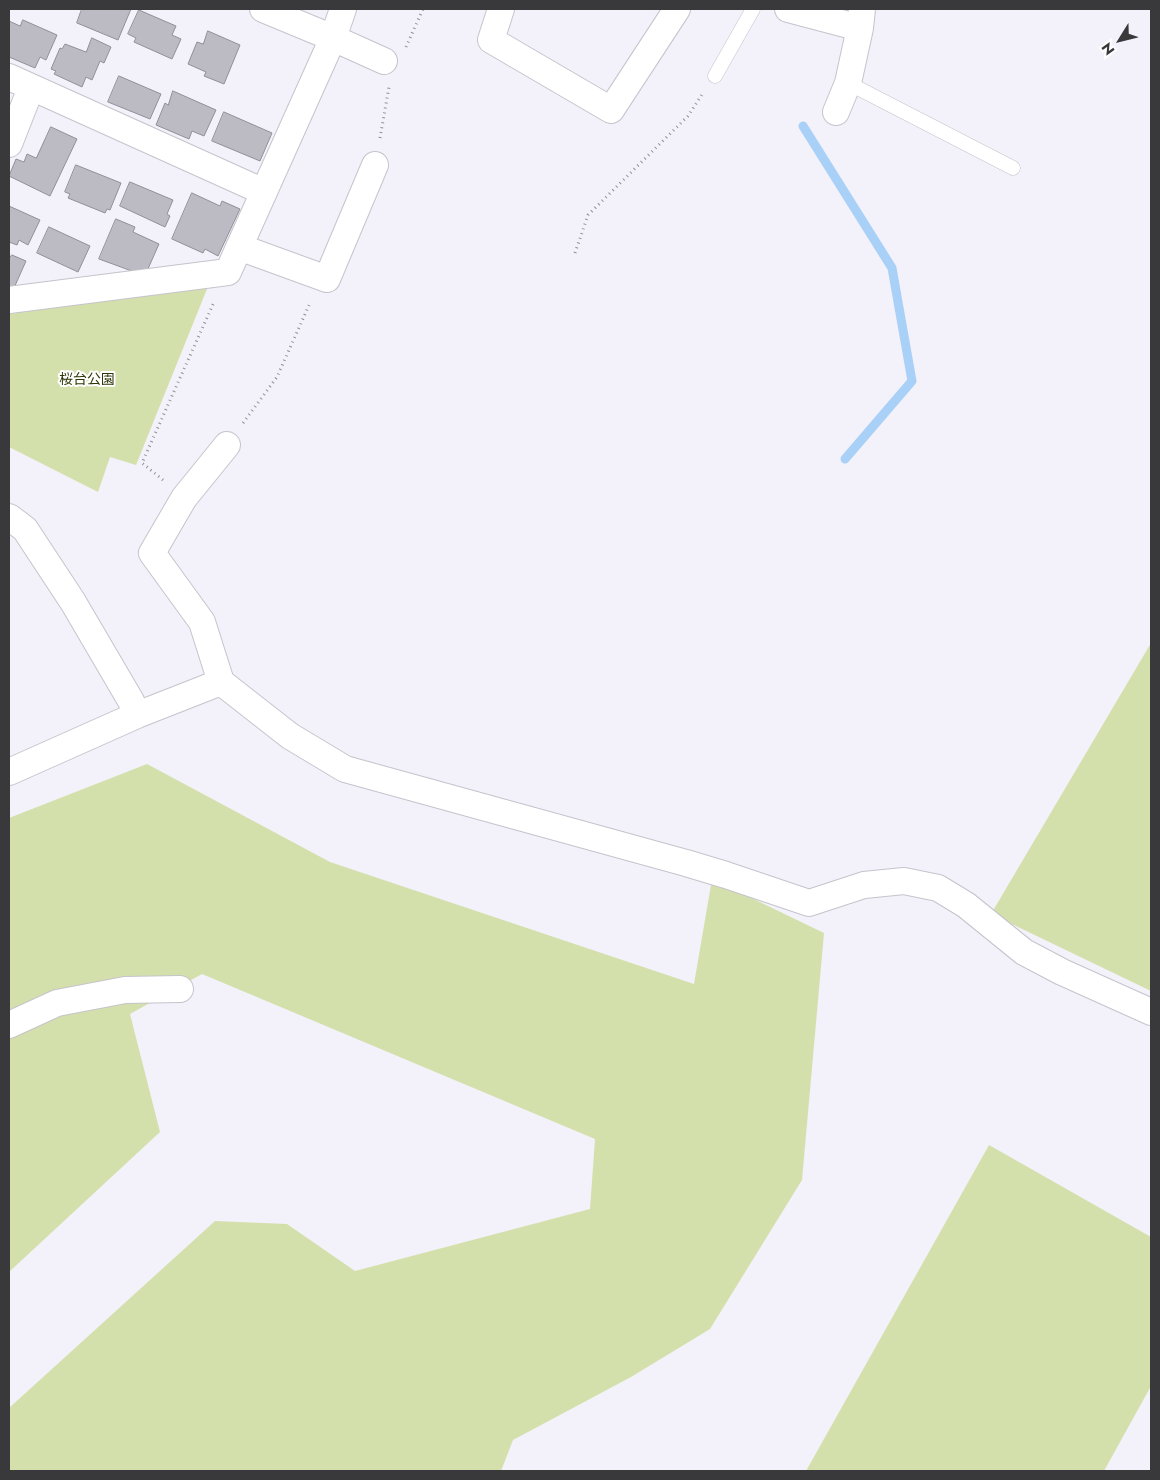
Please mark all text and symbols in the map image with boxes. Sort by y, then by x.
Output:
north arrow [1095,15,1145,65]
text: N [1097,38,1119,59]
park label: 桜台公園 [59,373,115,389]

